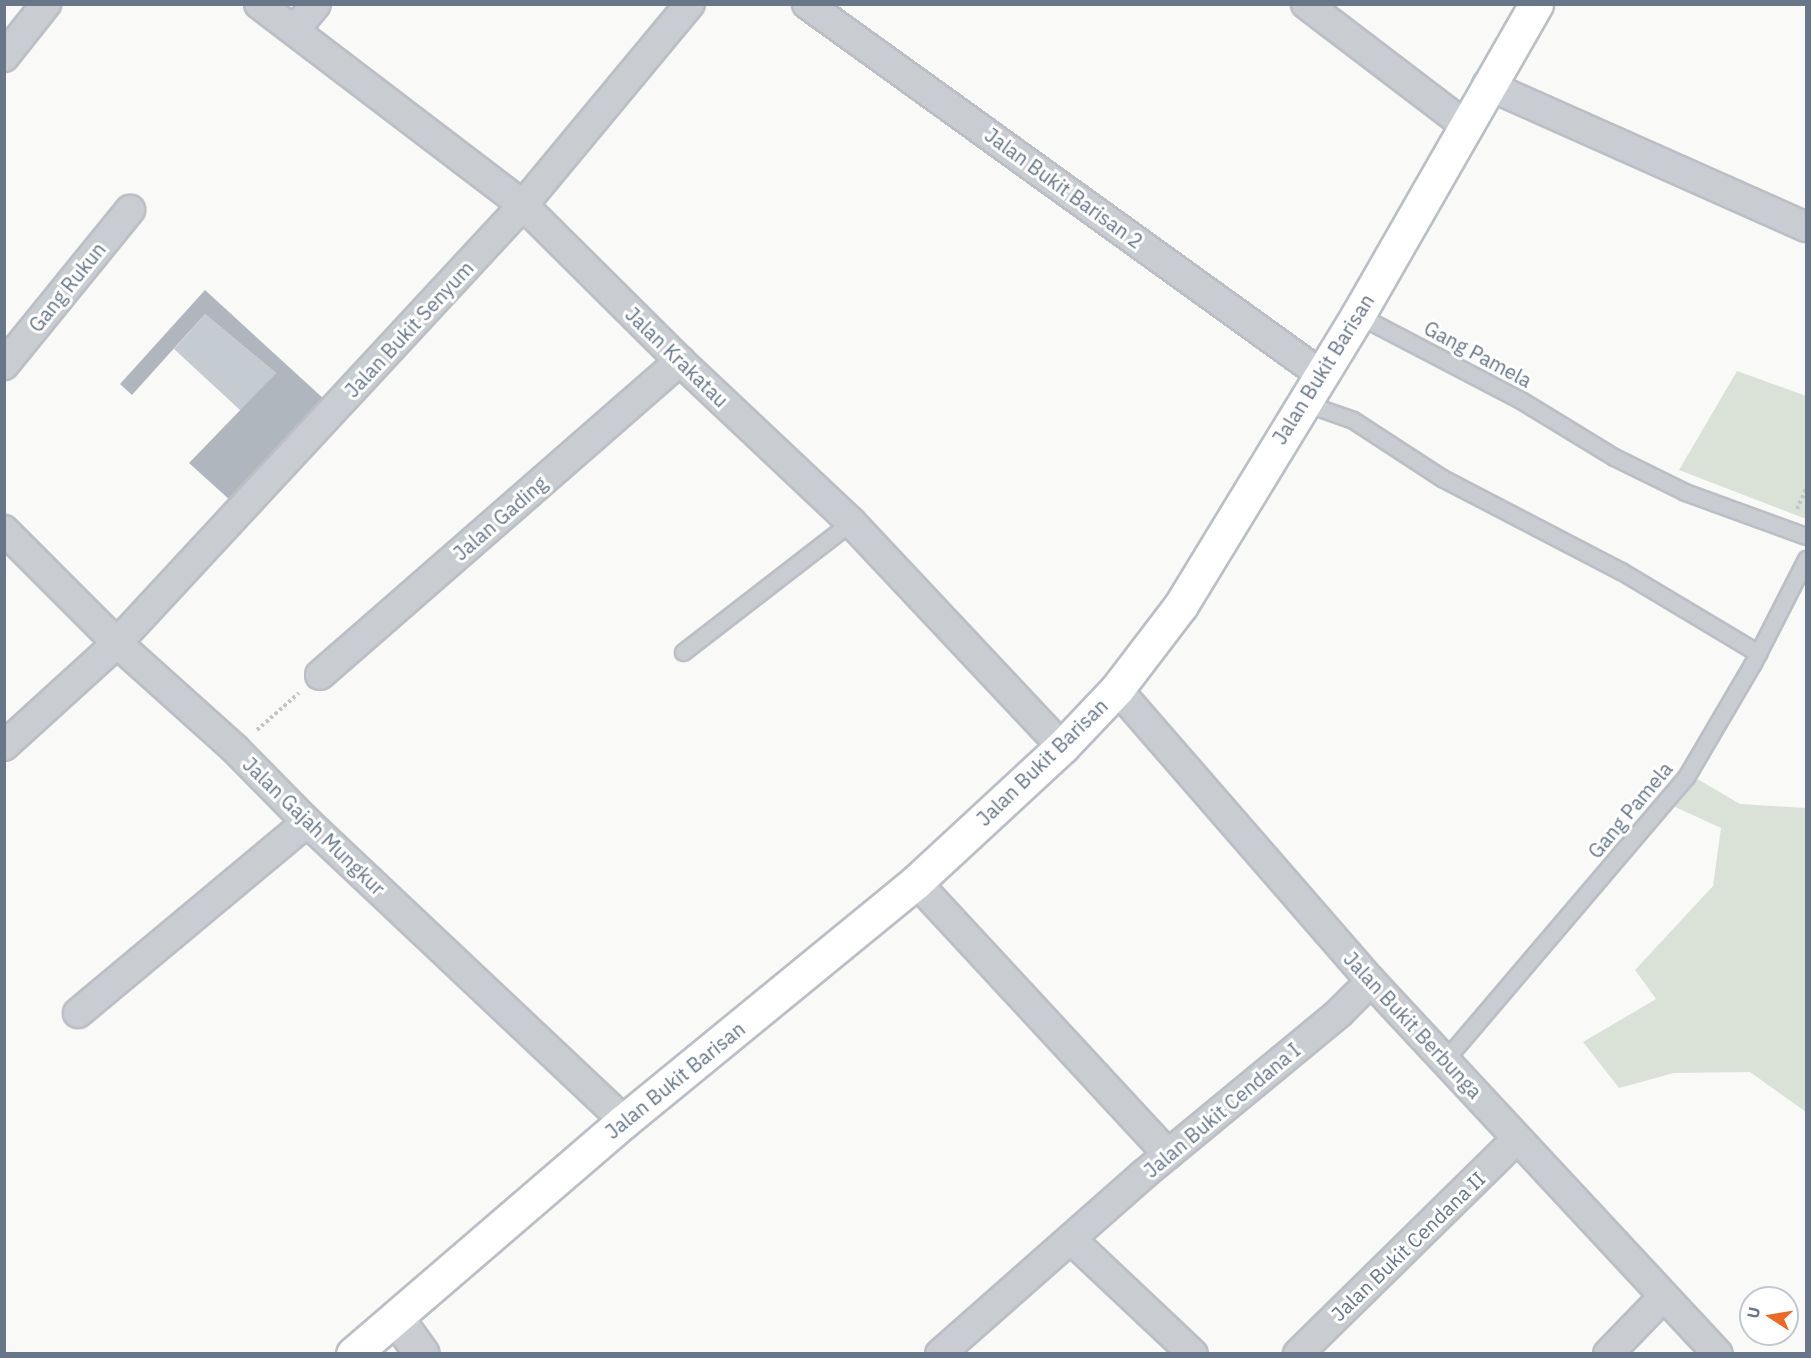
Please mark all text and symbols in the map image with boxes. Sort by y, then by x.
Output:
street label: Jalan Bukit Barisan 2 [980,123,1148,253]
street label: Gang Rukun [24,237,110,337]
street label: Jalan Bukit Senyum [340,256,478,402]
street label: Jalan Bukit Barisan [1267,289,1379,449]
street label: Jalan Krakatau [621,302,733,412]
street label: Gang Pamela [1420,316,1536,392]
street label: Jalan Gading [448,471,552,565]
street label: Jalan Bukit Barisan [972,693,1112,831]
street label: Jalan Gajah Mungkur [238,752,390,900]
street label: Gang Pamela [1583,757,1677,863]
street label: Jalan Bukit Berbunga [1339,947,1487,1103]
street label: Jalan Bukit Barisan [600,1016,750,1144]
street label: Jalan Bukit Cendana I [1139,1038,1305,1182]
street label: Jalan Bukit Cendana II [1326,1166,1490,1326]
north arrow [1739,1286,1799,1346]
text: U [1742,1305,1764,1320]

